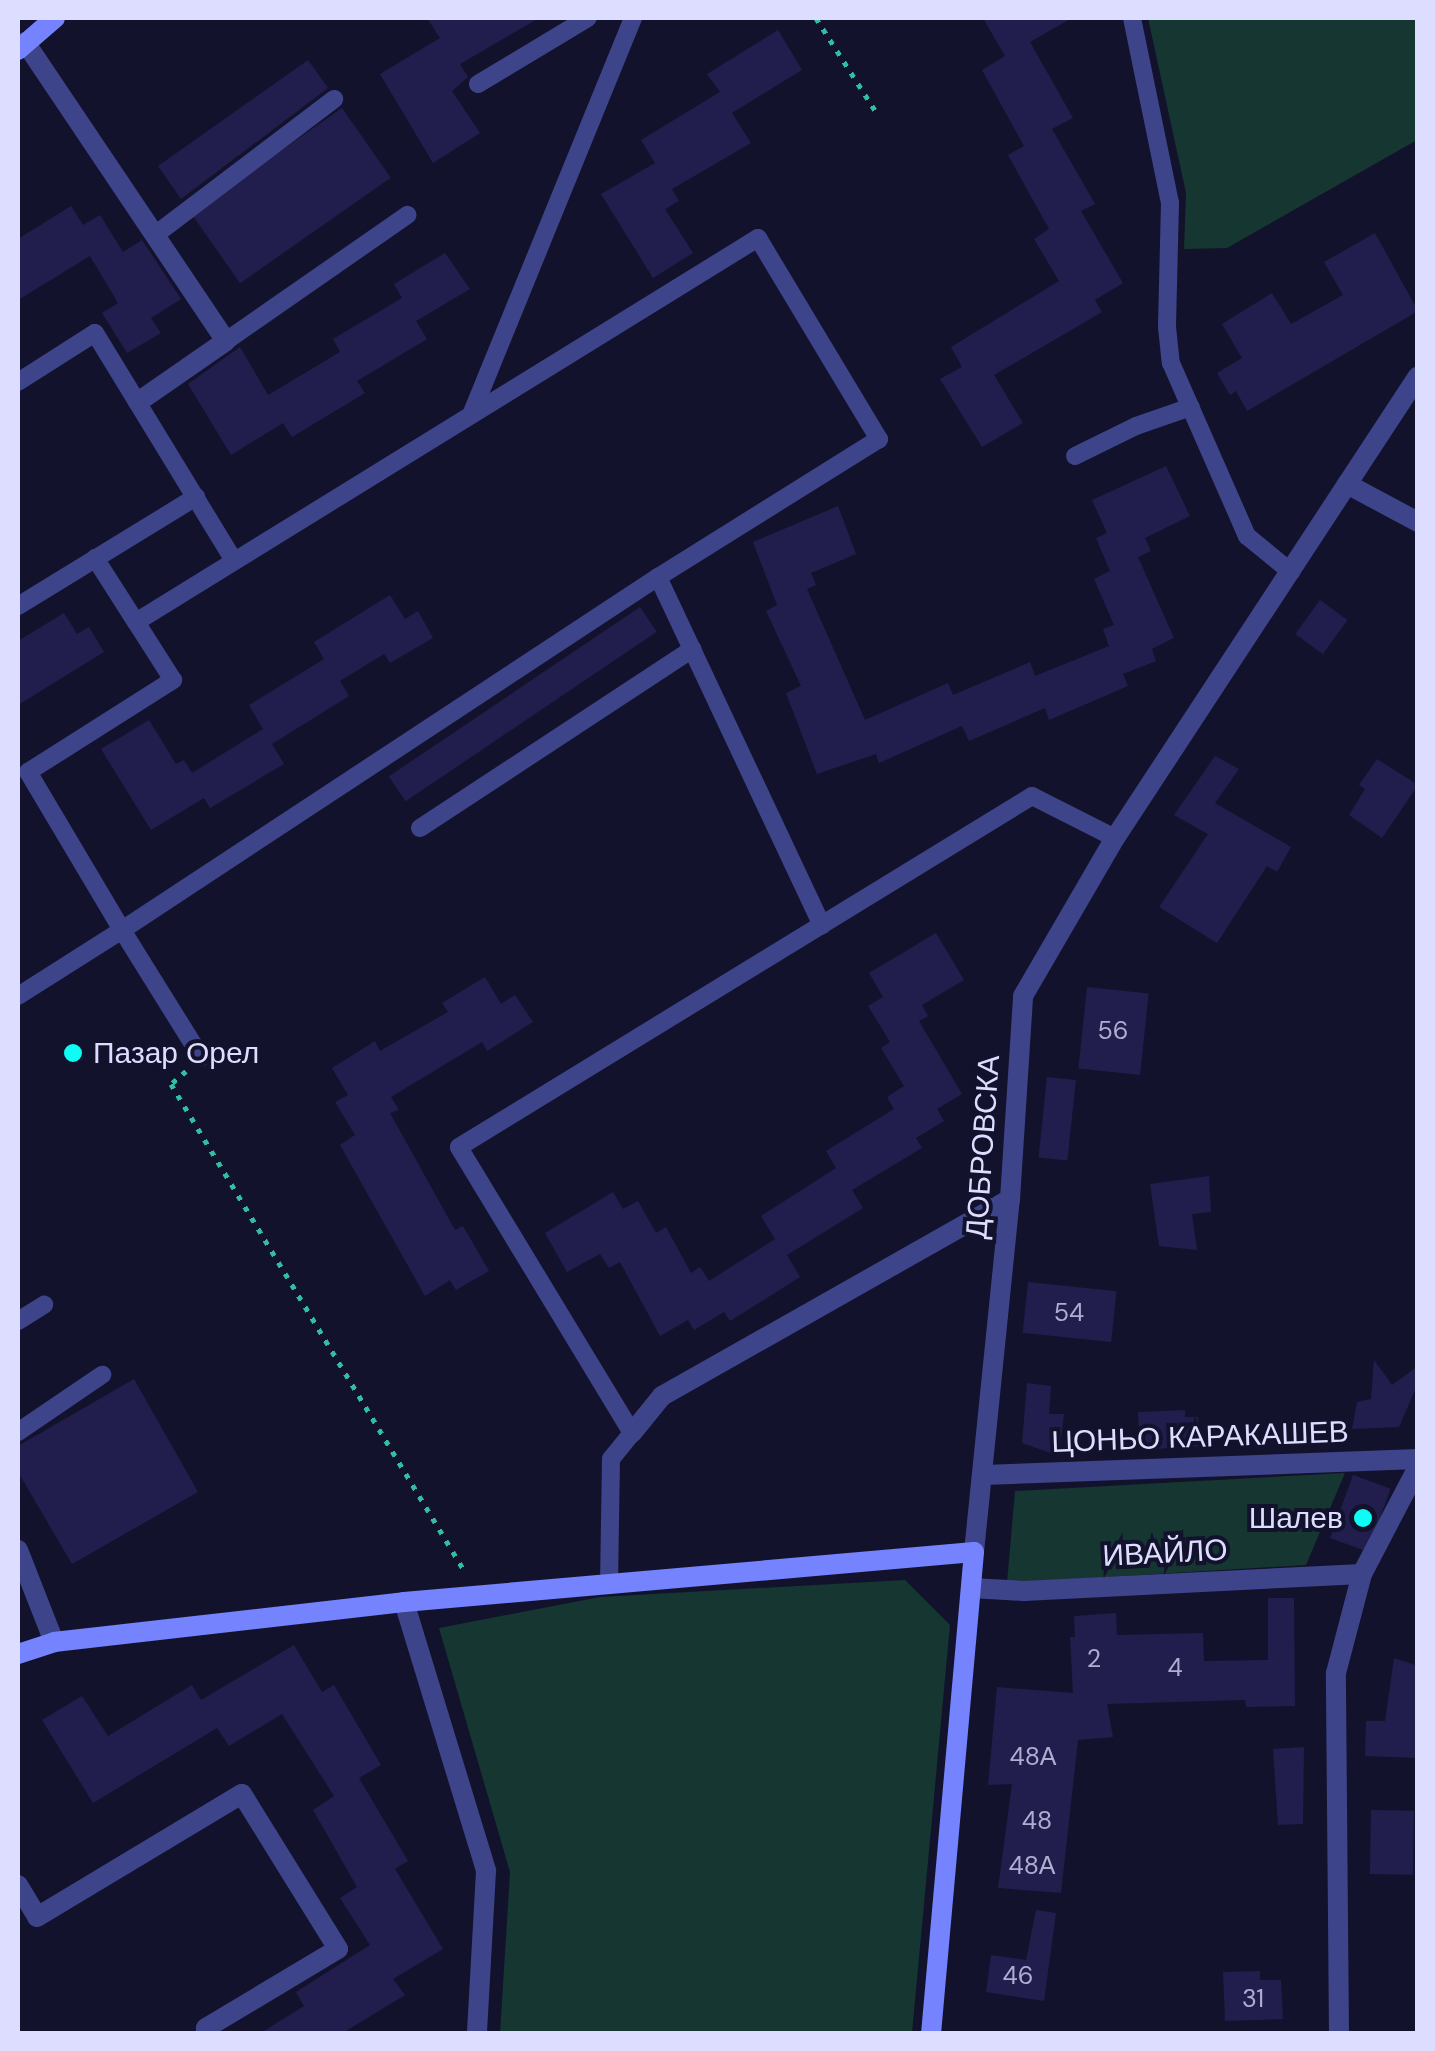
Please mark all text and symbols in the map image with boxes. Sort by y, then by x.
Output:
house number: 56 [1098,1016,1128,1046]
place label: Пазар Орел [93,1035,259,1071]
marker: Пазар Орел [62,1042,84,1064]
street label: ДОБРОВСКА [959,1054,1007,1240]
house number: 54 [1054,1298,1084,1328]
street label: ЦОНЬО КАРАКАШЕВ [1051,1414,1349,1460]
place label: Шалев [1249,1500,1343,1536]
marker: Шалев [1352,1507,1374,1529]
street label: ИВАЙЛО [1102,1532,1228,1574]
house number: 2 [1087,1644,1101,1674]
house number: 4 [1167,1653,1183,1683]
house number: 48А [1009,1742,1057,1772]
house number: 48 [1022,1806,1052,1836]
house number: 48А [1008,1851,1056,1881]
house number: 46 [1003,1961,1033,1991]
house number: 31 [1242,1984,1264,2014]

